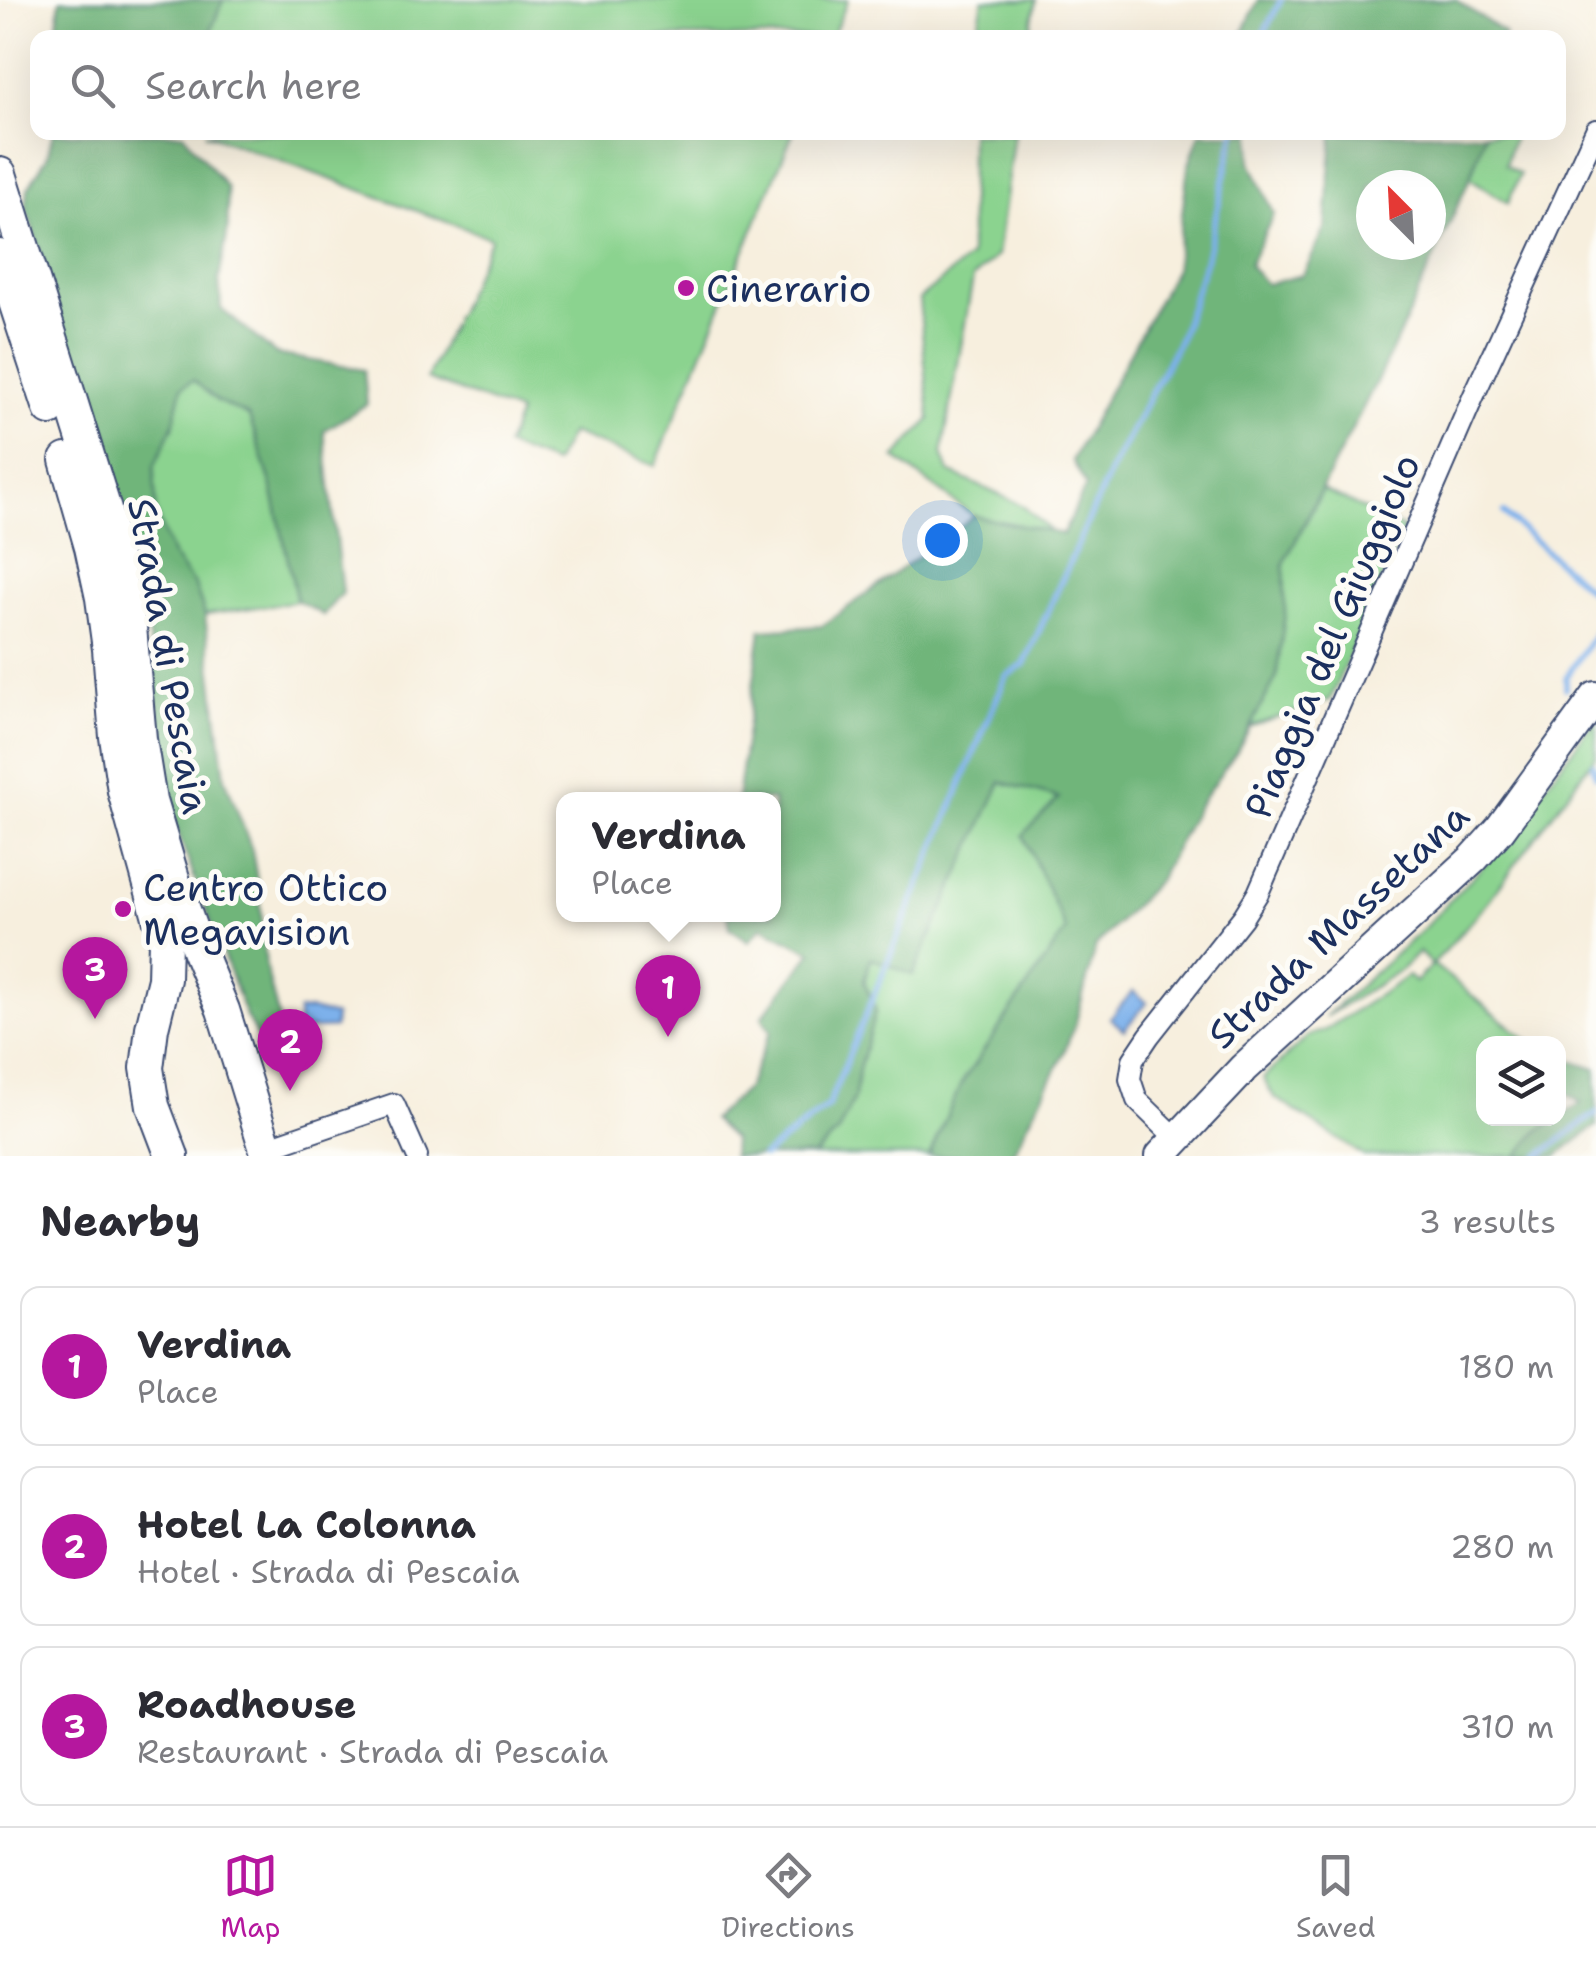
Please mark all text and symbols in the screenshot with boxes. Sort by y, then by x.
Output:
search box [30,30,1566,140]
icon: search [65,58,120,113]
text: Search here [145,60,362,111]
north arrow [1356,170,1446,260]
place label: Cinerario [706,263,872,314]
marker: Cinerario [675,277,697,299]
street label: Piaggia del Giuggiolo [1232,446,1432,826]
street label: Strada di Pescaia [116,494,222,818]
your location [917,515,968,566]
street label: Strada Massetana [1196,790,1480,1060]
popup [556,792,781,922]
text: Verdina [591,810,746,861]
text: Place [591,861,673,904]
place label: Centro Ottico Megavision [143,862,388,957]
marker: Centro Ottico Megavision [112,898,134,920]
pin: 3 [62,936,128,1019]
pin: 1 [636,954,700,1037]
pin: 2 [258,1008,322,1091]
map controls [1476,1036,1566,1126]
button: layers [1476,1036,1566,1126]
text: Nearby [40,1193,200,1249]
text: 3 results [1419,1200,1556,1243]
text: Verdina [137,1319,291,1370]
text: 1 [67,1345,82,1388]
text: 180 m [1458,1345,1554,1388]
text: Place [137,1370,219,1413]
text: Hotel La Colonna [137,1499,476,1550]
text: 2 [63,1525,86,1568]
text: 280 m [1450,1525,1554,1568]
text: Hotel · Strada di Pescaia [137,1550,520,1593]
text: Roadhouse [137,1679,357,1730]
text: 3 [63,1705,86,1748]
text: 310 m [1460,1705,1554,1748]
text: Restaurant · Strada di Pescaia [137,1730,608,1773]
tab: Map [221,1848,280,1946]
tab: Directions [721,1848,855,1946]
tab: Saved [1296,1848,1375,1946]

